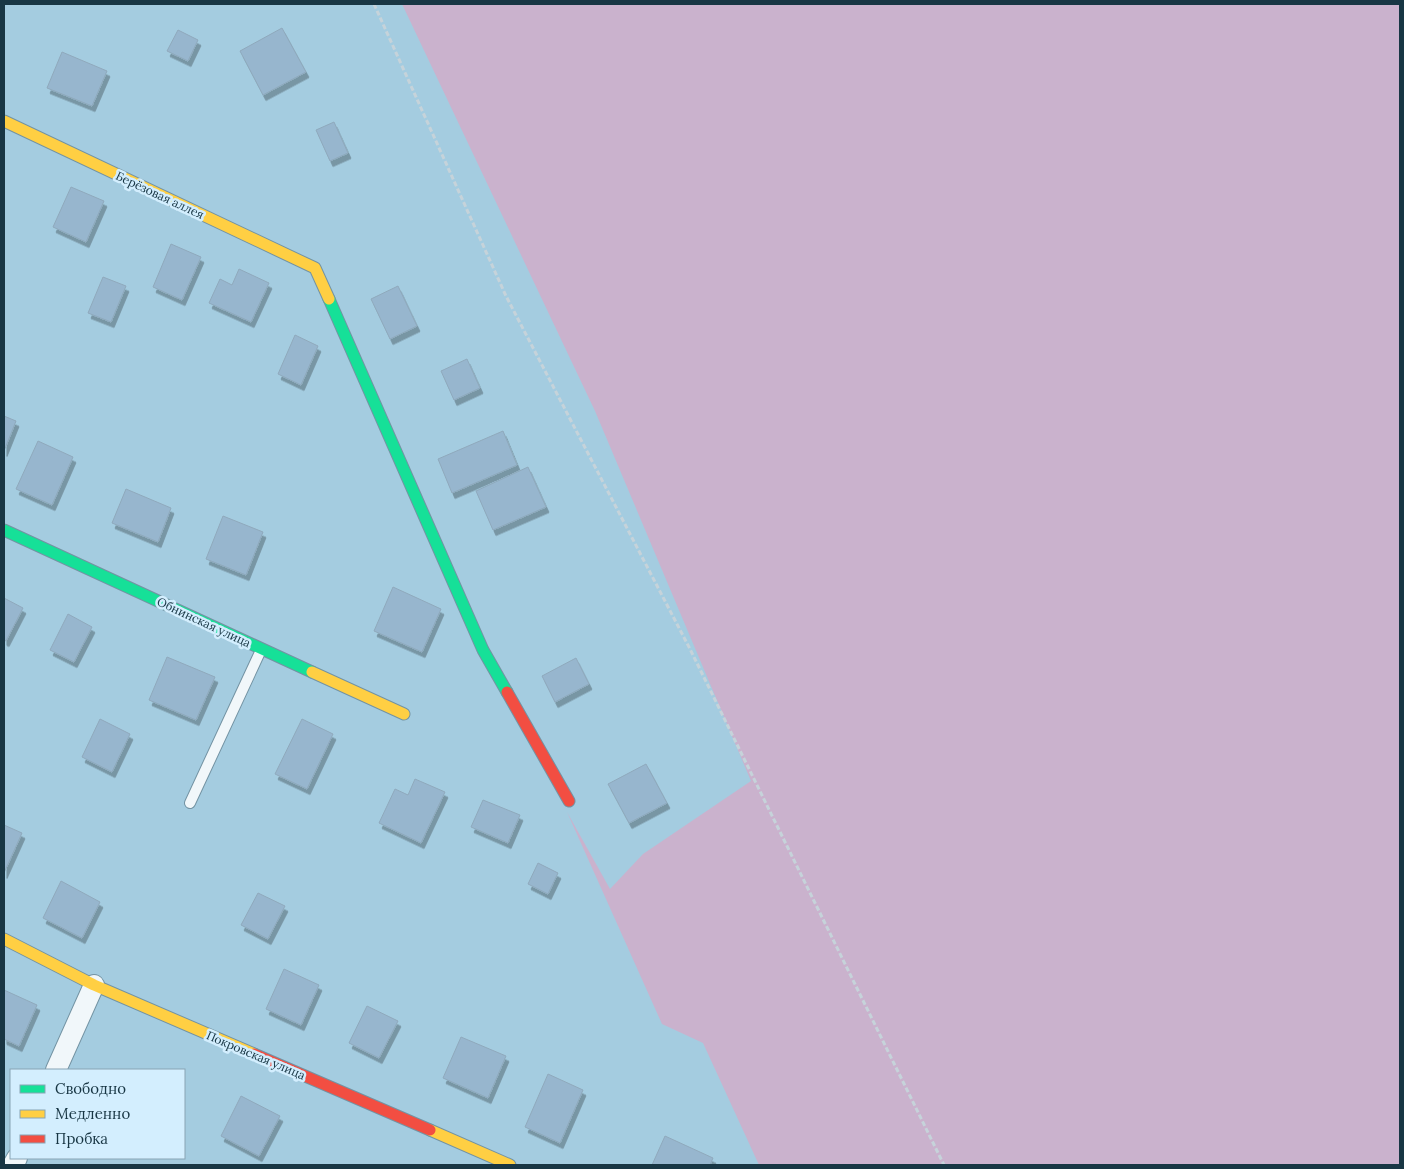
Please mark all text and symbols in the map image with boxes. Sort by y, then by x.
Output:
street label: Берёзовая аллея [113,168,207,222]
street label: Обнинская улица [155,594,253,650]
street label: Покровская улица [204,1027,308,1083]
legend [10,1069,185,1159]
text: Свободно [55,1079,126,1098]
text: Медленно [55,1104,130,1123]
text: Пробка [55,1129,108,1148]

